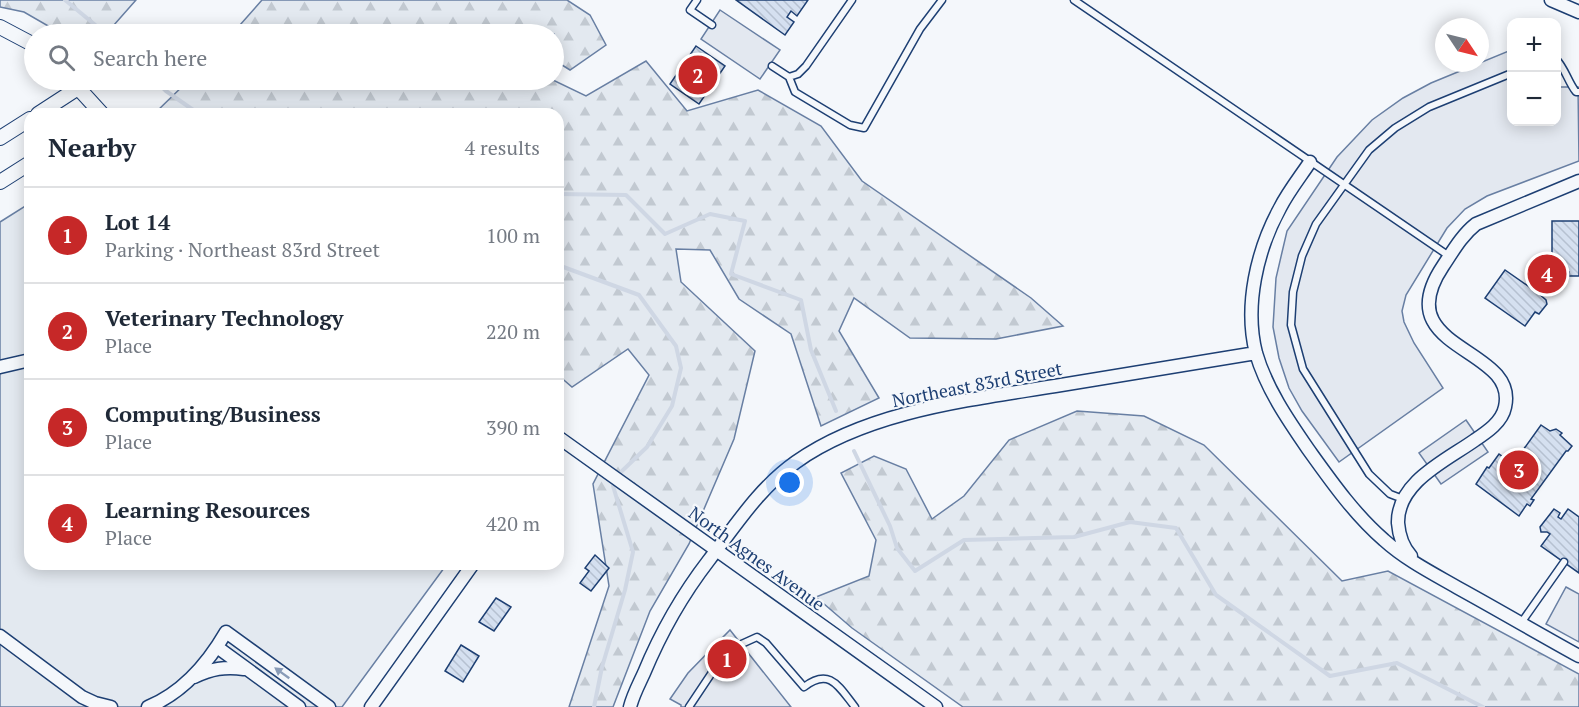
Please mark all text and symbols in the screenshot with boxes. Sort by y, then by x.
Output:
north arrow [1435,18,1489,72]
map controls [1507,18,1561,126]
button: + [1507,18,1561,72]
search box [24,24,564,90]
icon: search [45,41,78,74]
text: Search here [93,43,207,72]
pin: 2 [678,52,718,98]
button: − [1507,72,1561,126]
text: Nearby [48,130,136,164]
text: 4 results [465,134,540,161]
text: Lot 14 [105,207,170,236]
text: 1 [62,222,73,249]
text: 100 m [486,222,540,249]
text: Parking · Northeast 83rd Street [105,236,380,263]
pin: 4 [1528,252,1566,296]
text: Veterinary Technology [105,303,343,332]
text: 2 [62,318,73,345]
text: 220 m [486,318,540,345]
text: Place [105,332,152,359]
street label: Northeast 83rd Street [890,356,1064,412]
text: Computing/Business [105,399,321,428]
text: 3 [62,414,73,441]
text: 390 m [486,414,540,441]
text: Place [105,428,152,455]
pin: 3 [1500,448,1538,492]
your location [775,468,804,497]
text: Learning Resources [105,495,310,524]
street label: North Agnes Avenue [684,500,830,616]
text: 4 [62,510,73,537]
text: 420 m [486,510,540,537]
text: Place [105,524,152,551]
pin: 1 [708,636,746,682]
one-way arrow [274,667,289,679]

